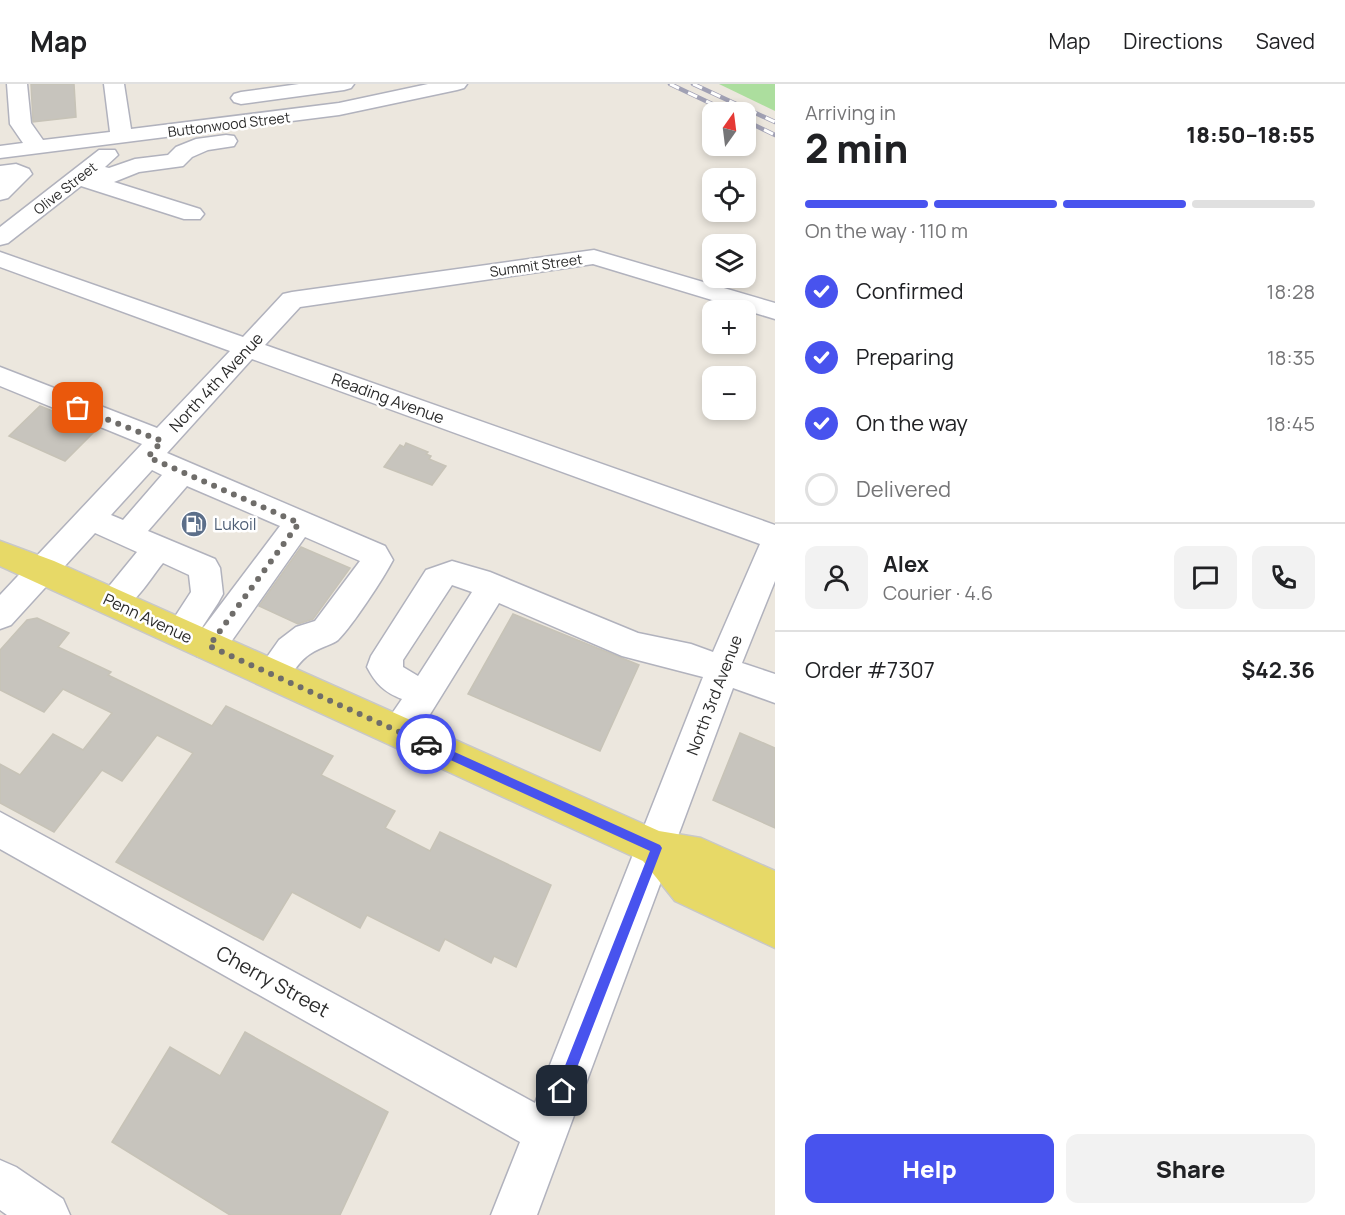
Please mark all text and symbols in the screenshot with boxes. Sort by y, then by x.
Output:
text: Map [30,22,87,60]
text: Map [1049,27,1090,55]
text: Directions [1123,27,1223,55]
text: Saved [1256,27,1315,55]
text: Arriving in [805,99,896,126]
north arrow [702,102,756,156]
map controls [702,102,756,420]
street label: Buttonwood Street [167,107,292,141]
text: 18:50–18:55 [1186,120,1315,150]
text: 2 min [805,121,908,175]
street label: Olive Street [29,157,101,219]
button: locate [702,168,756,222]
text: On the way · 110 m [805,217,968,244]
button: layers [702,234,756,288]
street label: Summit Street [488,249,584,281]
icon: check [805,275,838,308]
text: Confirmed [856,276,964,306]
text: 18:28 [1267,278,1315,305]
button: + [702,300,756,354]
street label: North 4th Avenue [164,327,268,437]
icon: check [805,341,838,374]
text: Preparing [856,342,954,372]
text: 18:35 [1267,344,1315,371]
button: − [702,366,756,420]
street label: Reading Avenue [329,367,447,429]
pin [52,382,103,433]
icon: bag [61,391,94,424]
icon: check [805,407,838,440]
text: On the way [856,408,968,438]
text: 18:45 [1266,410,1315,437]
text: Delivered [856,474,951,504]
fuel station icon: Lukoil [179,509,209,539]
place label: Lukoil [214,513,256,535]
button: person [805,546,868,609]
button: chat [1174,546,1237,609]
button: phone [1252,546,1315,609]
text: Alex [883,549,929,579]
text: Courier · 4.6 [883,579,993,606]
street label: Penn Avenue [100,588,196,648]
street label: North 3rd Avenue [681,632,747,758]
text: Order #7307 [805,655,935,685]
text: $42.36 [1242,655,1315,685]
courier [396,714,456,774]
icon: car [410,728,443,761]
street label: Cherry Street [212,939,334,1023]
pin [536,1065,587,1116]
icon: home [545,1074,578,1107]
button: Help [805,1134,1054,1203]
button: Share [1066,1134,1315,1203]

